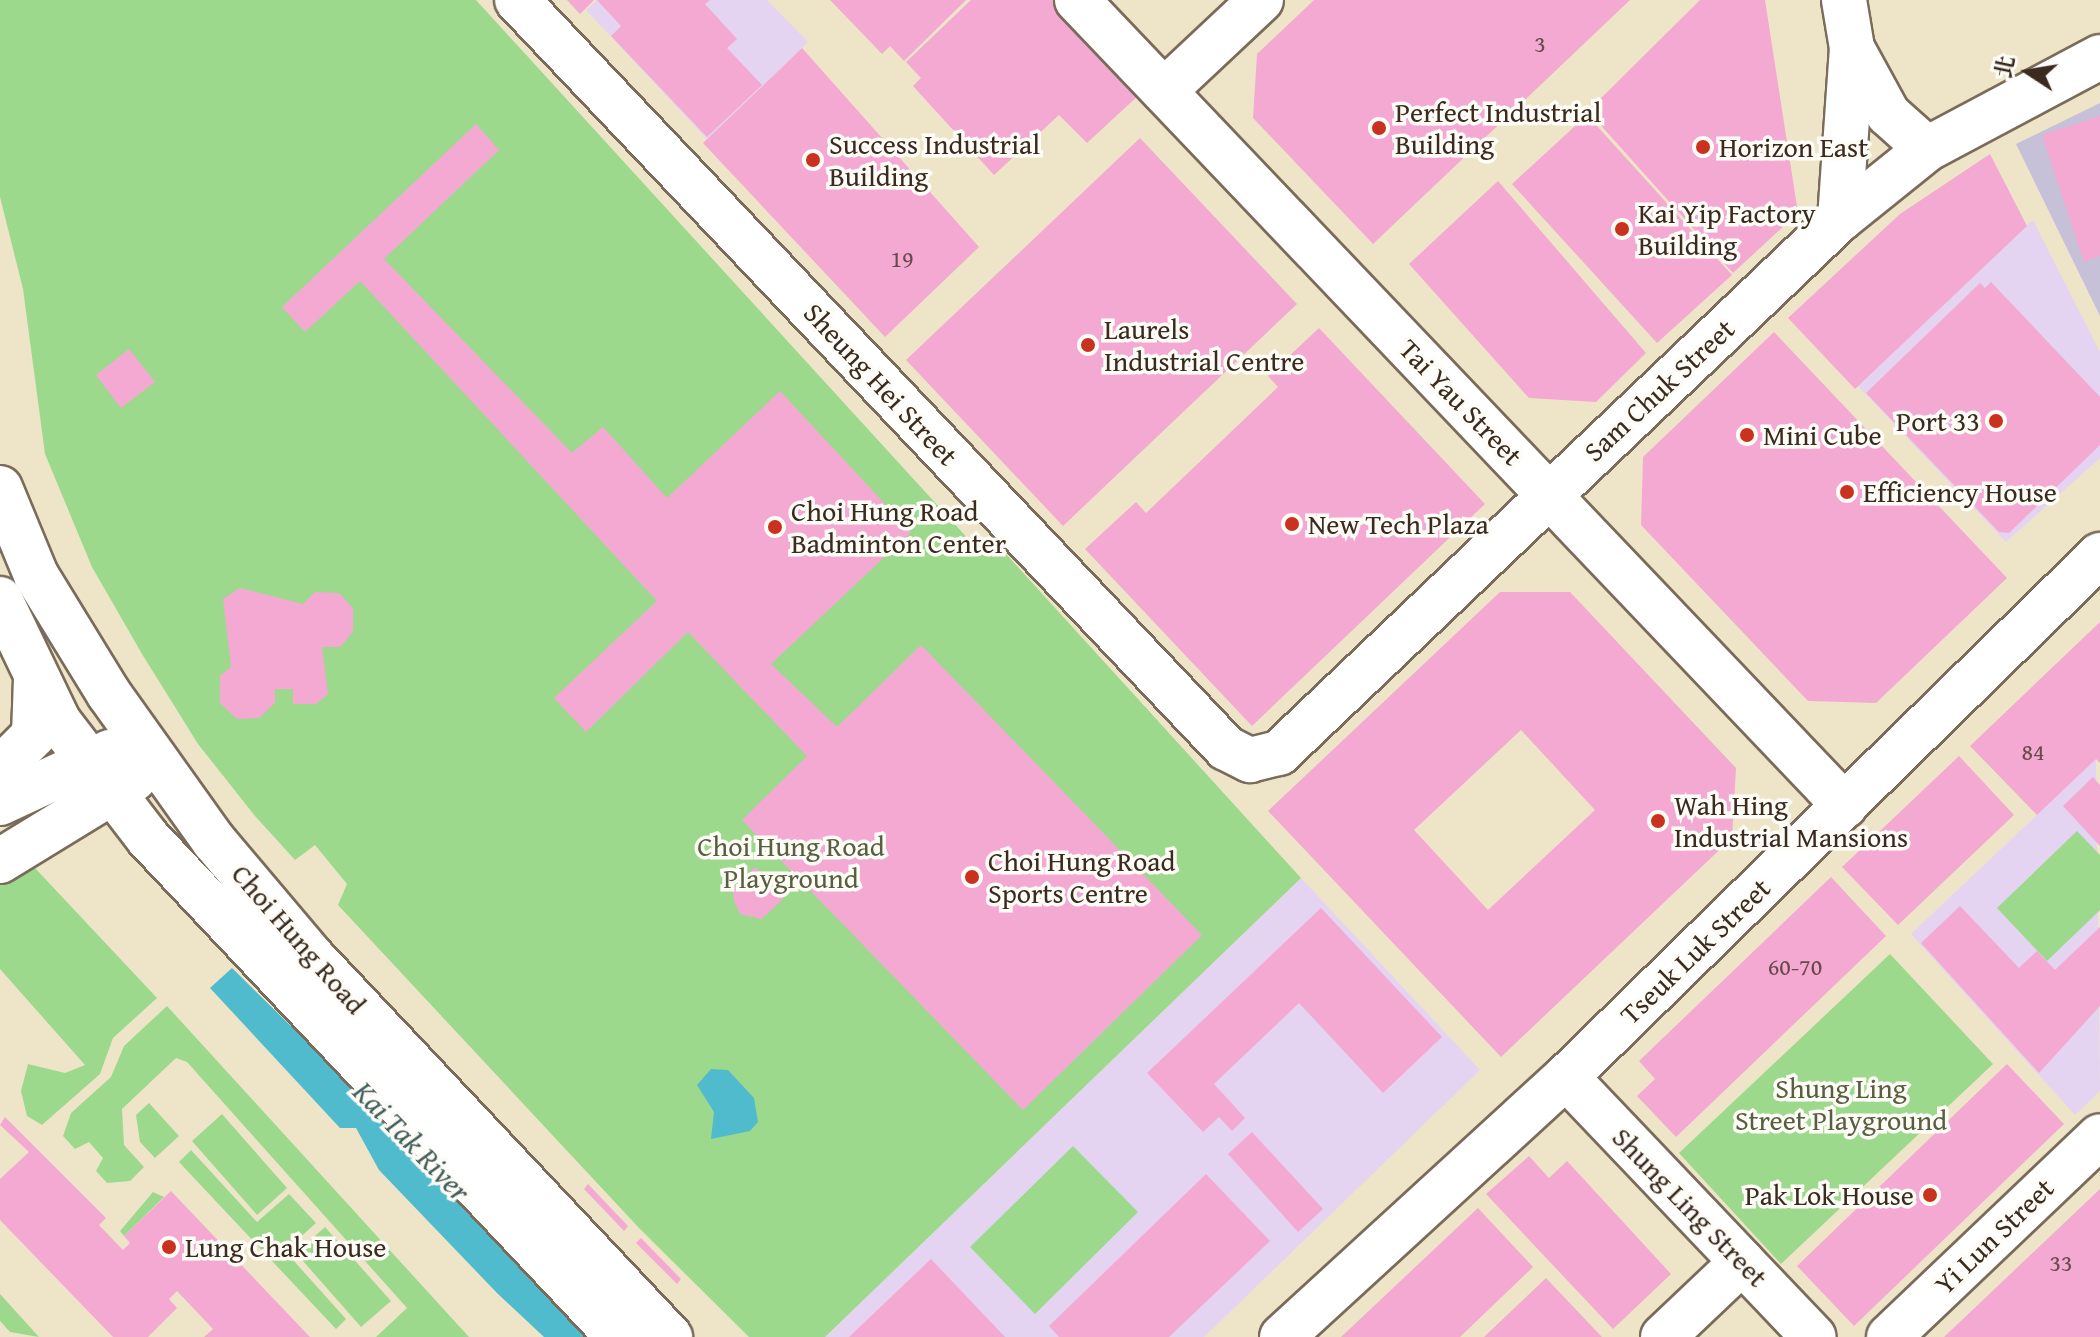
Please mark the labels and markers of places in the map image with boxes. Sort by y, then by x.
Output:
place label: Perfect Industrial Building [1395,95,1601,161]
marker: Perfect Industrial Building [1370,119,1388,137]
place label: Success Industrial Building [829,127,1040,193]
place label: Horizon East [1719,130,1868,164]
marker: Horizon East [1694,138,1712,156]
marker: Success Industrial Building [804,151,822,169]
place label: Kai Yip Factory Building [1638,196,1816,262]
marker: Kai Yip Factory Building [1613,220,1631,238]
place label: Laurels Industrial Centre [1104,312,1304,378]
marker: Laurels Industrial Centre [1079,336,1097,354]
place label: Port 33 [1896,404,1980,438]
marker: Port 33 [1987,412,2005,430]
place label: Mini Cube [1763,418,1882,452]
marker: Mini Cube [1738,426,1756,444]
place label: Efficiency House [1863,475,2057,509]
marker: Efficiency House [1838,483,1856,501]
place label: Choi Hung Road Badminton Center [791,494,1006,560]
place label: New Tech Plaza [1308,507,1489,541]
marker: New Tech Plaza [1283,515,1301,533]
marker: Choi Hung Road Badminton Center [766,518,784,536]
place label: Wah Hing Industrial Mansions [1674,788,1908,854]
marker: Wah Hing Industrial Mansions [1649,812,1667,830]
place label: Choi Hung Road Sports Centre [988,844,1175,910]
marker: Choi Hung Road Sports Centre [963,868,981,886]
place label: Pak Lok House [1745,1178,1914,1212]
marker: Pak Lok House [1921,1186,1939,1204]
place label: Lung Chak House [185,1230,386,1264]
marker: Lung Chak House [160,1238,178,1256]

